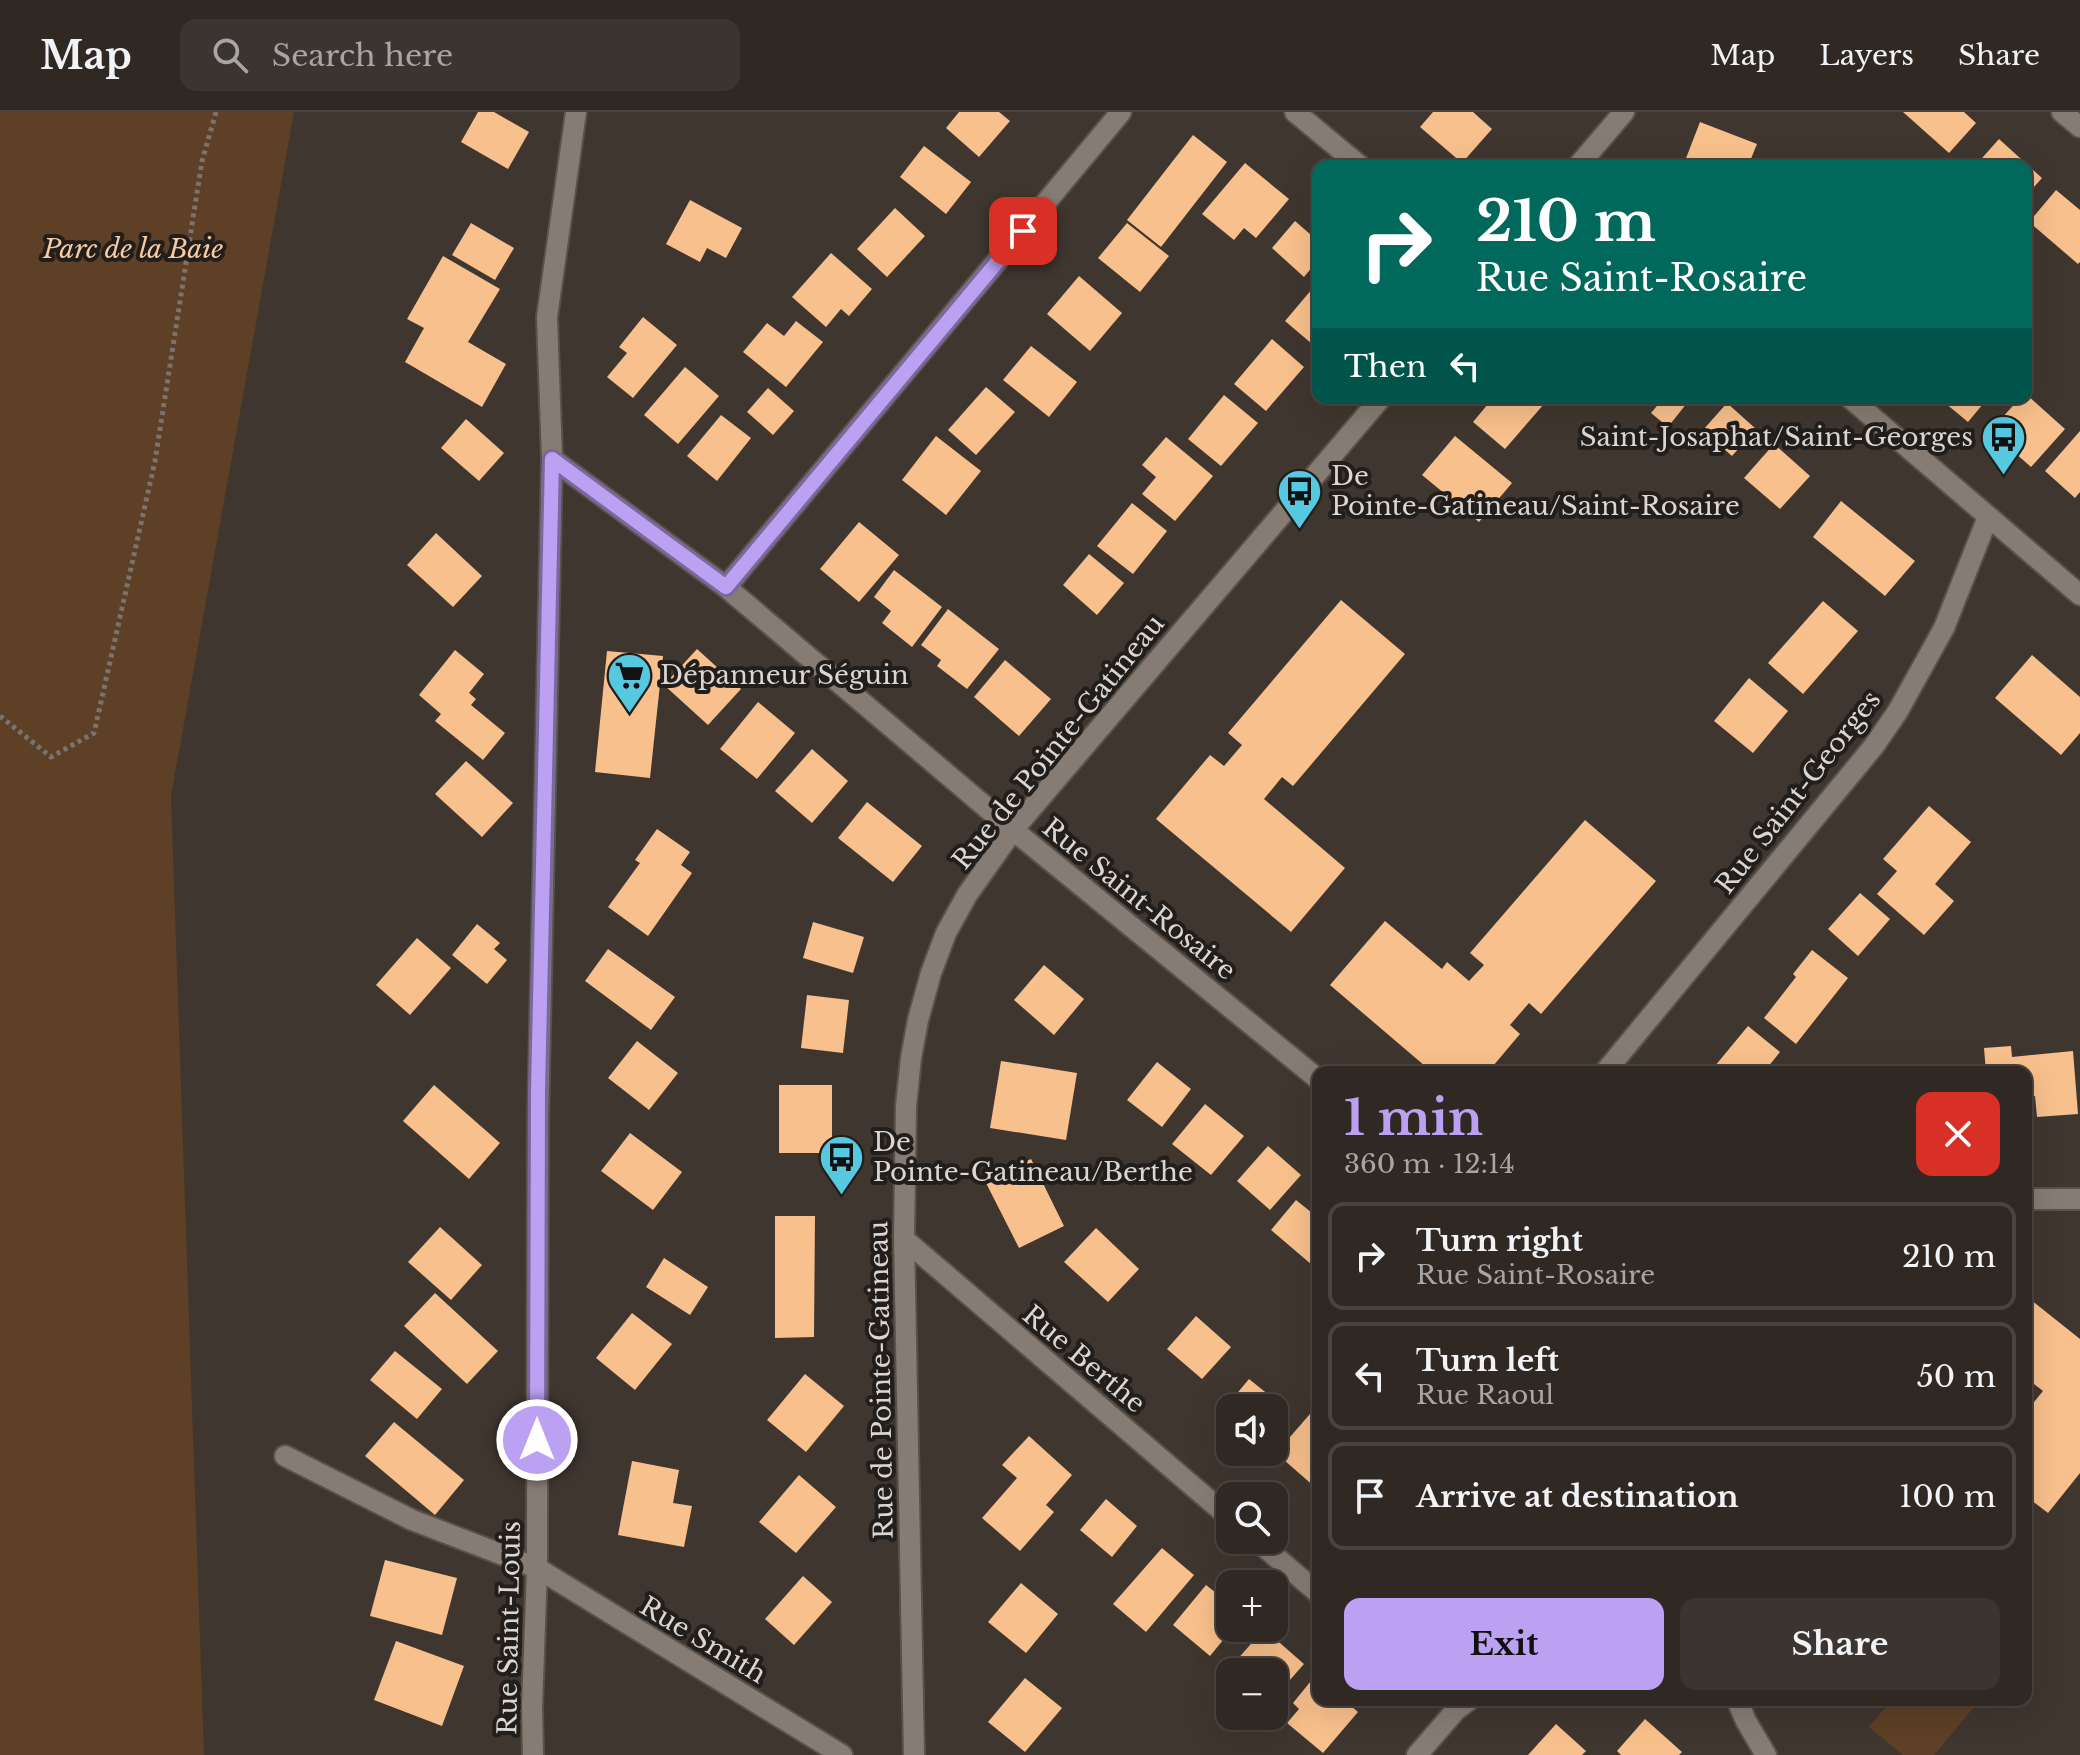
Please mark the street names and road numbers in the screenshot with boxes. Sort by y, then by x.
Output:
street label: Rue de Pointe-Gatineau [945,608,1171,876]
street label: Rue Saint-Georges [1709,684,1887,900]
street label: Rue Saint-Rosaire [1036,811,1242,987]
street label: Rue de Pointe-Gatineau [862,1221,900,1539]
street label: Rue Berthe [1016,1298,1152,1420]
street label: Rue Saint-Louis [491,1521,527,1735]
street label: Rue Smith [634,1590,772,1690]

